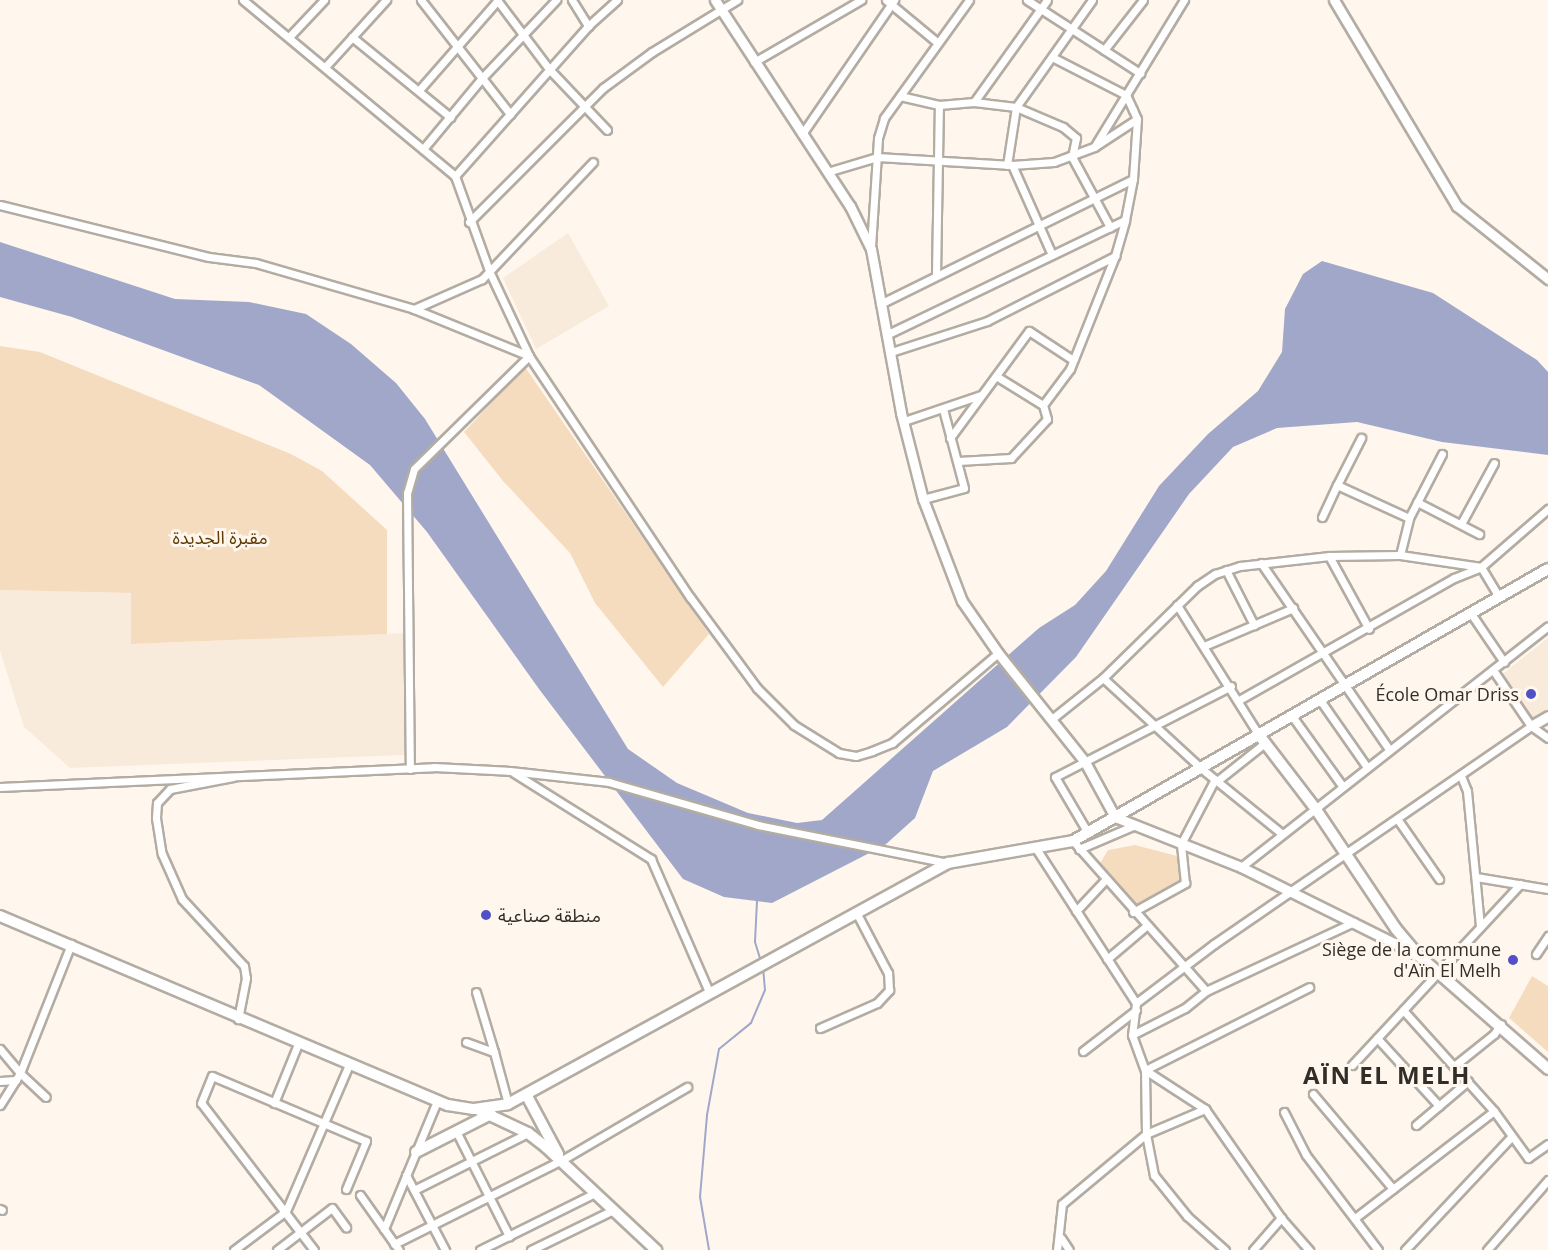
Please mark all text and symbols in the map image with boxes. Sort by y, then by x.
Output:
park label: مقبرة الجديدة [172,526,268,548]
place label: École Omar Driss [1375,683,1519,705]
marker: École Omar Driss [1524,687,1538,701]
place label: منطقة صناعية [498,904,601,926]
marker: منطقة صناعية [479,908,493,922]
place label: Siège de la commune d'Aïn El Melh [1322,939,1501,982]
marker: Siège de la commune d'Aïn El Melh [1506,953,1520,967]
district label: AÏN EL MELH [1303,1061,1471,1089]

